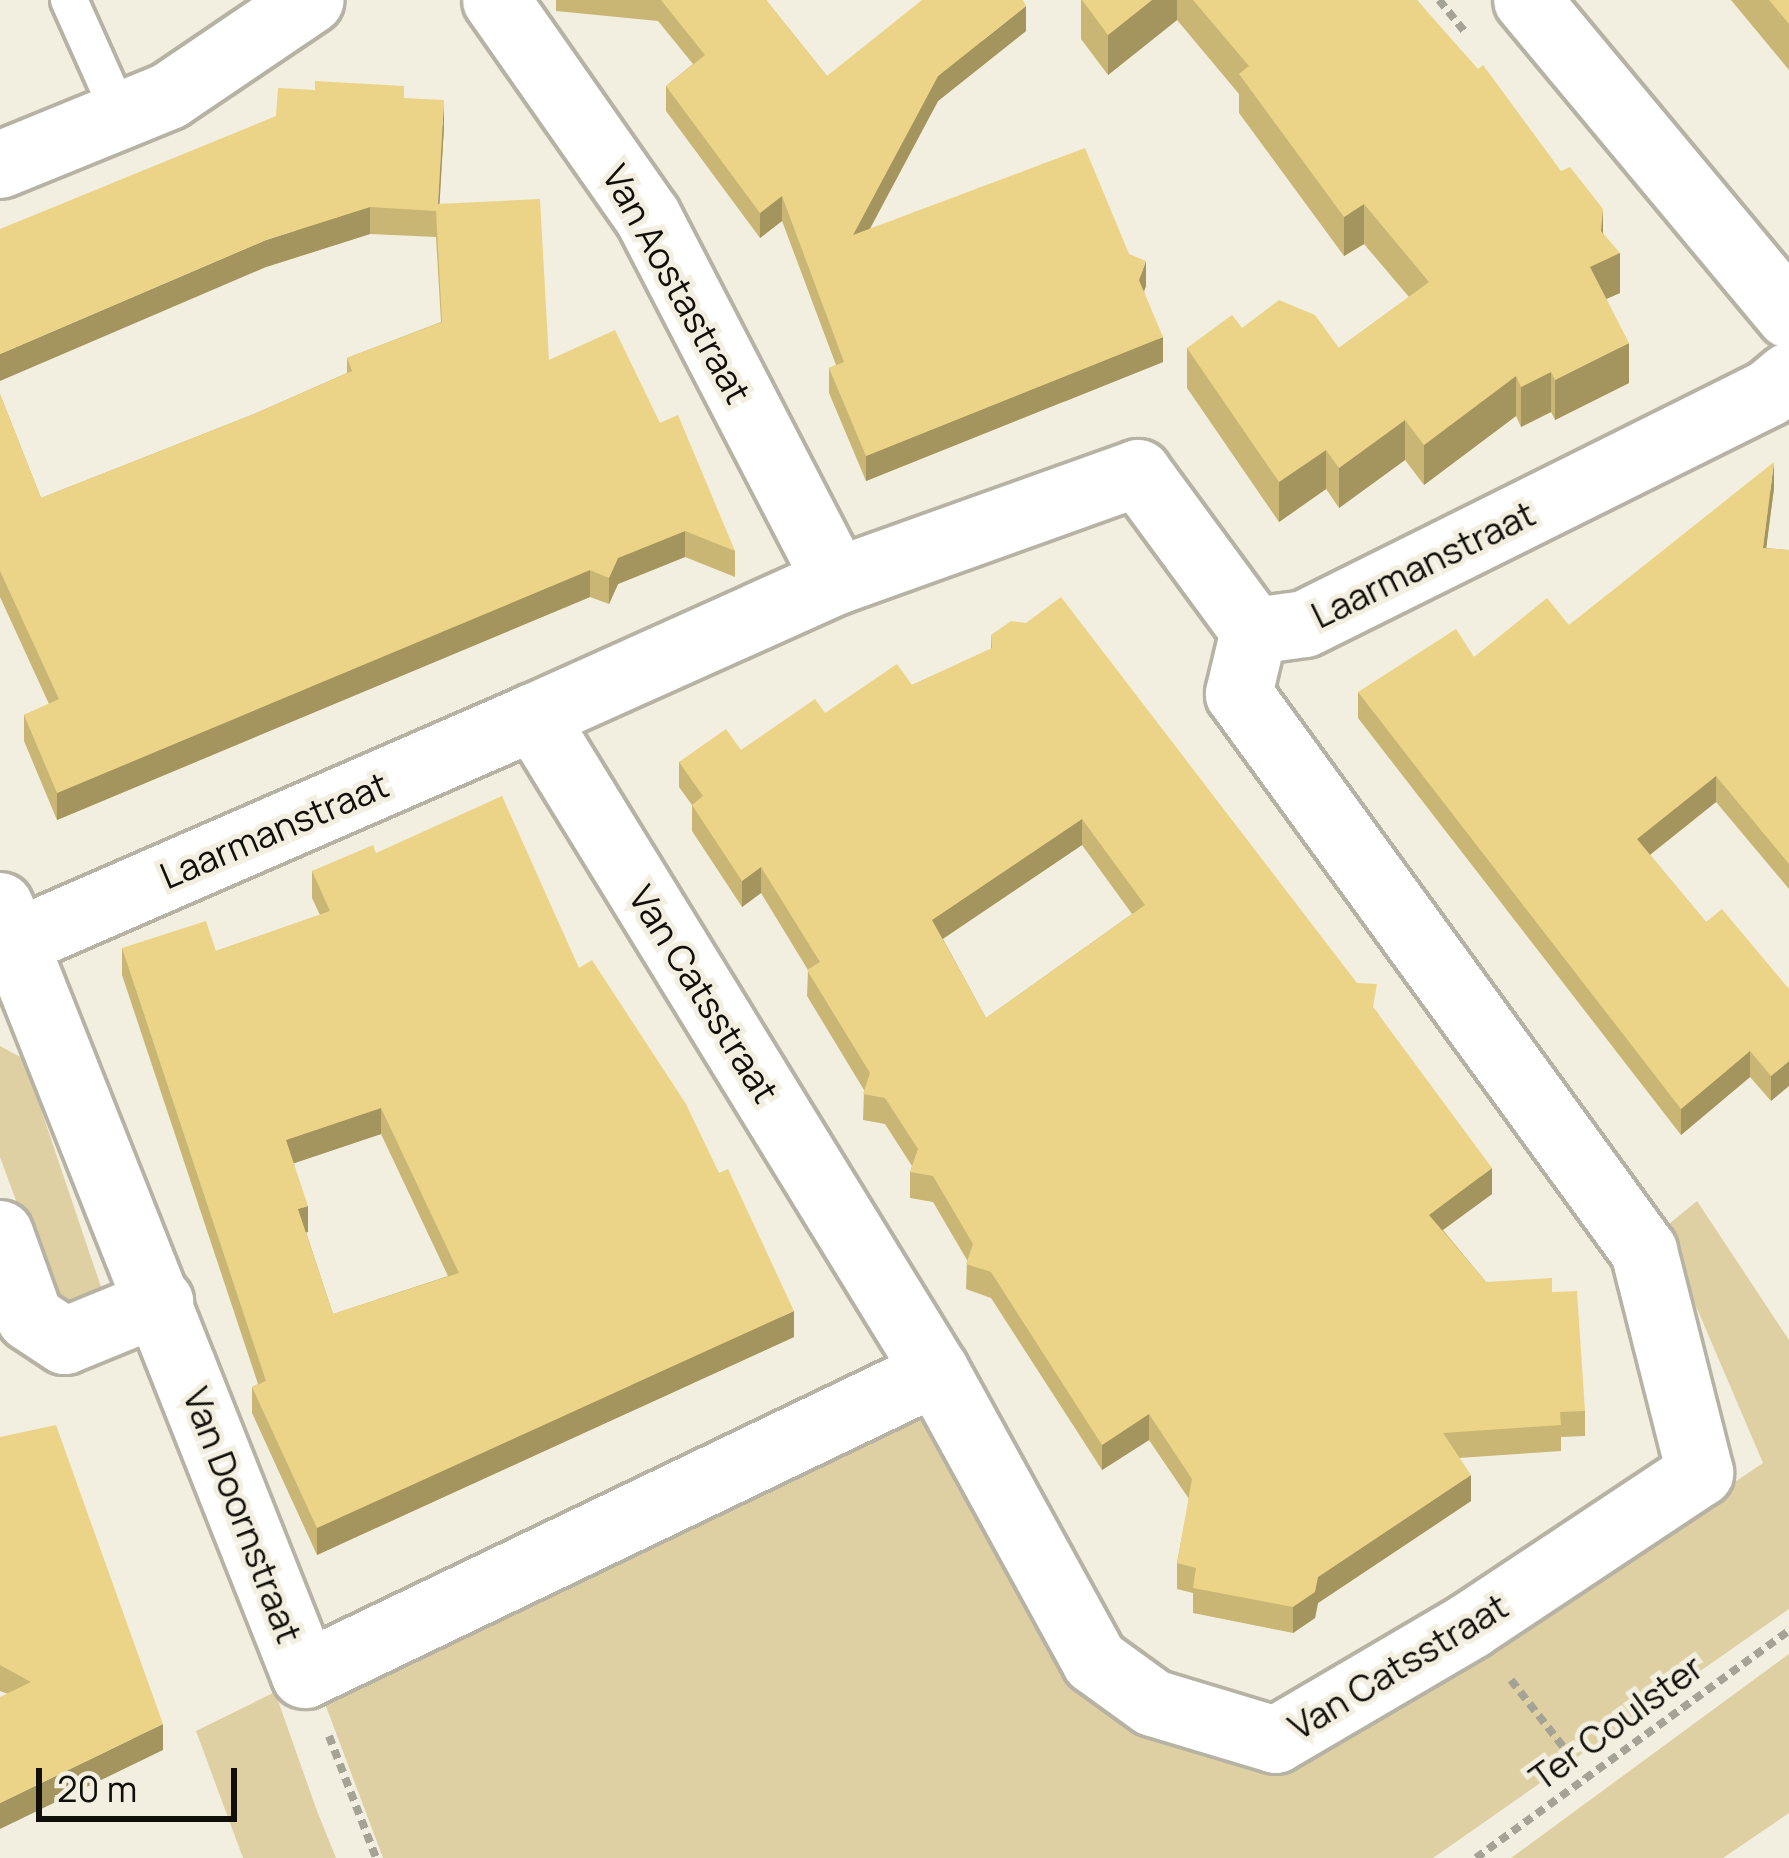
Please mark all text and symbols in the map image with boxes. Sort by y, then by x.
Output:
street label: Van Aostastraat [594,157,760,411]
street label: Laarmanstraat [1304,491,1542,637]
street label: Laarmanstraat [154,763,394,897]
street label: Van Catsstraat [620,878,788,1110]
street label: Van Doornstraat [174,1381,312,1649]
street label: Van Catsstraat [1281,1584,1515,1748]
street label: Ter Coulster [1521,1645,1711,1799]
scale bar [42,1744,243,1818]
text: 20 m [57,1764,137,1813]

